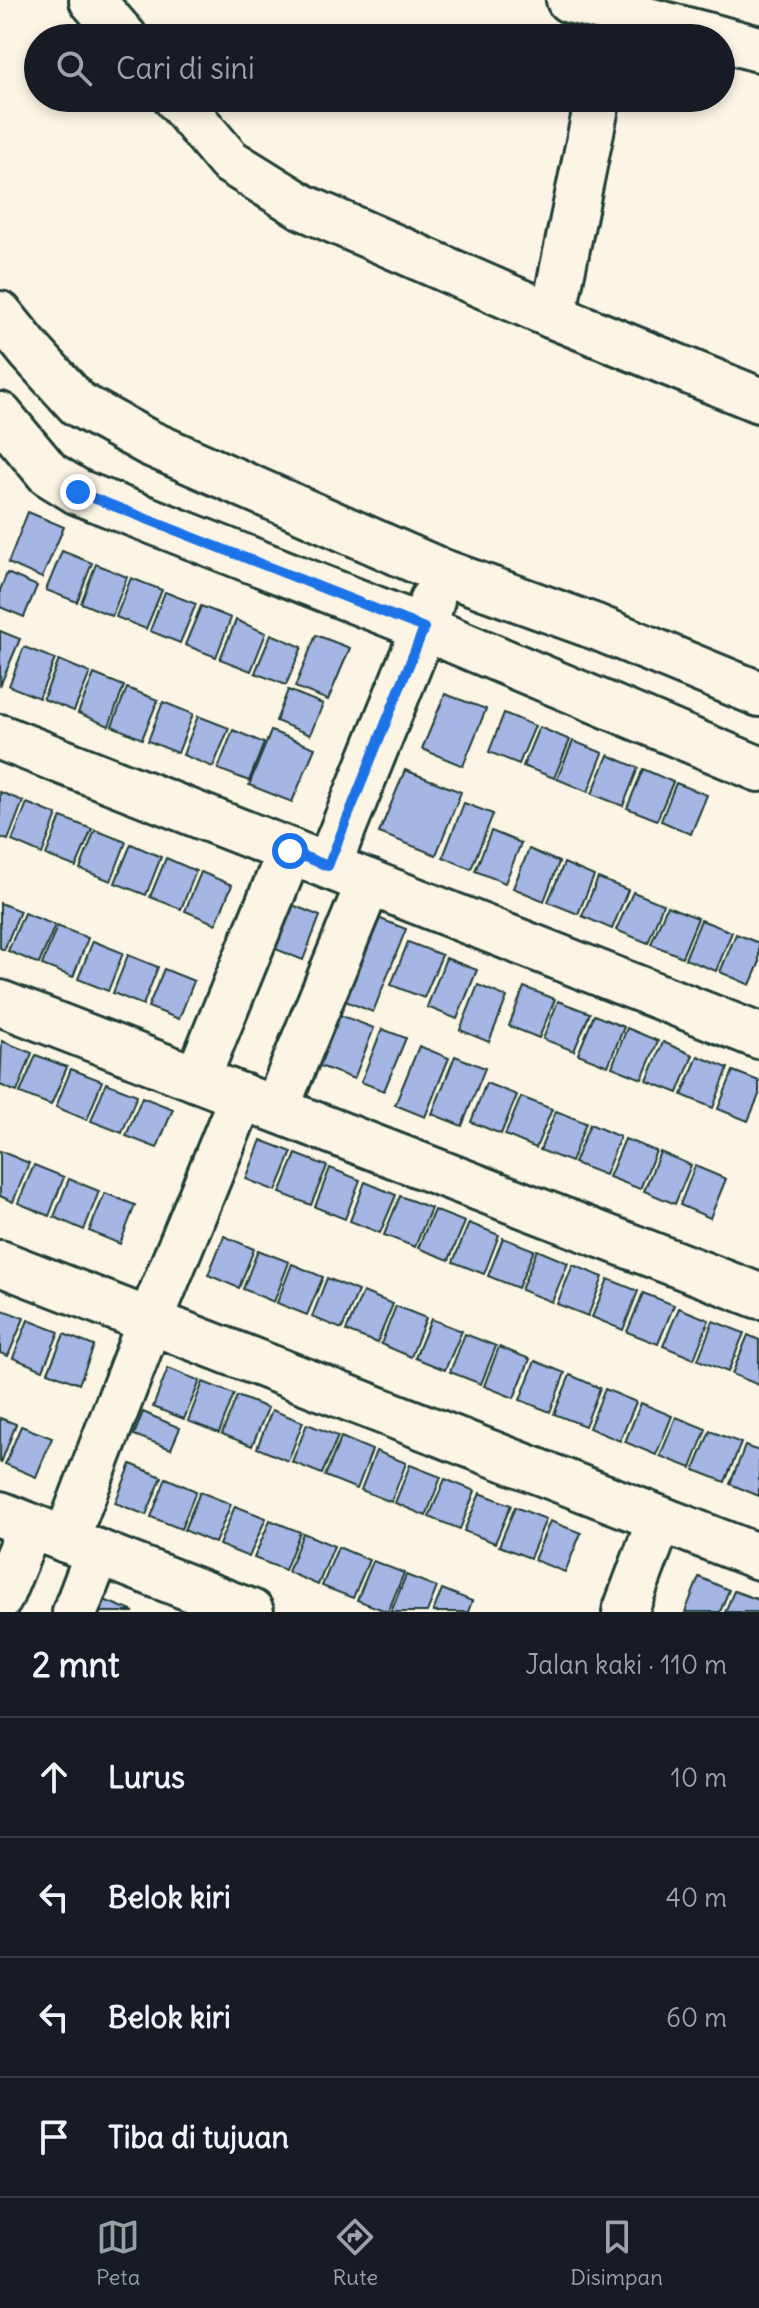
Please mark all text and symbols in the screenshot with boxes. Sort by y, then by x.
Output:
search box [24,24,735,112]
icon: search [52,46,96,90]
text: Cari di sini [116,49,255,87]
route end [60,474,96,510]
route start [272,833,308,869]
text: 2 mnt [32,1643,119,1686]
text: Jalan kaki · 110 m [525,1648,727,1681]
icon: ahead [32,1755,76,1799]
text: Lurus [108,1758,185,1796]
text: 10 m [671,1761,727,1794]
icon: left [32,1875,76,1919]
text: Belok kiri [108,1878,231,1916]
text: 40 m [666,1881,727,1914]
icon: left [32,1995,76,2039]
text: Belok kiri [108,1998,231,2036]
text: 60 m [666,2001,727,2034]
icon: arrive [32,2115,76,2159]
text: Tiba di tujuan [108,2118,289,2156]
tab: Peta [96,2215,140,2291]
tab: Rute [332,2215,378,2291]
tab: Disimpan [570,2215,663,2291]

